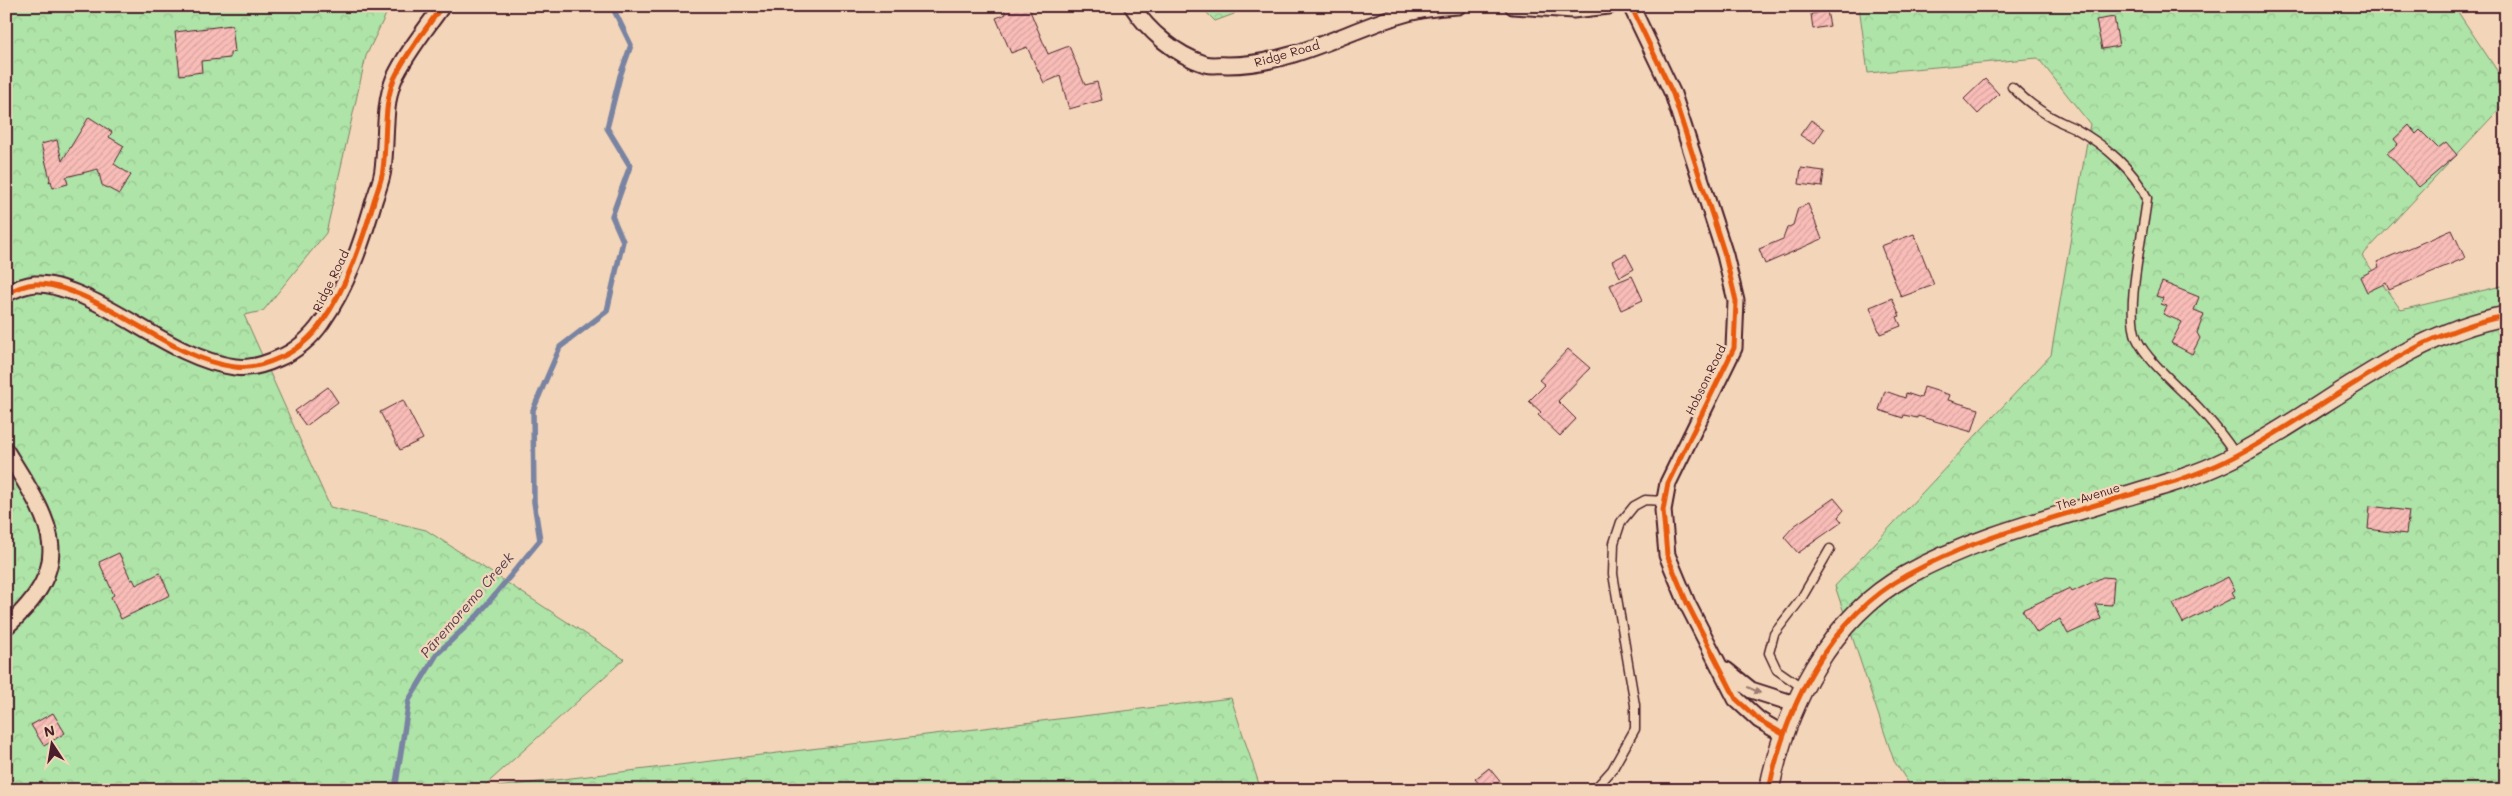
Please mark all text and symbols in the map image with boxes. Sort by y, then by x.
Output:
street label: Ridge Road [1252,36,1322,70]
street label: Ridge Road [308,247,352,314]
street label: Hobson Road [1681,341,1729,418]
street label: The Avenue [2054,479,2122,513]
water label: Pāremoremo Creek [416,548,518,661]
one-way arrow [1747,686,1761,694]
north arrow [28,718,78,768]
text: N [42,720,56,741]

